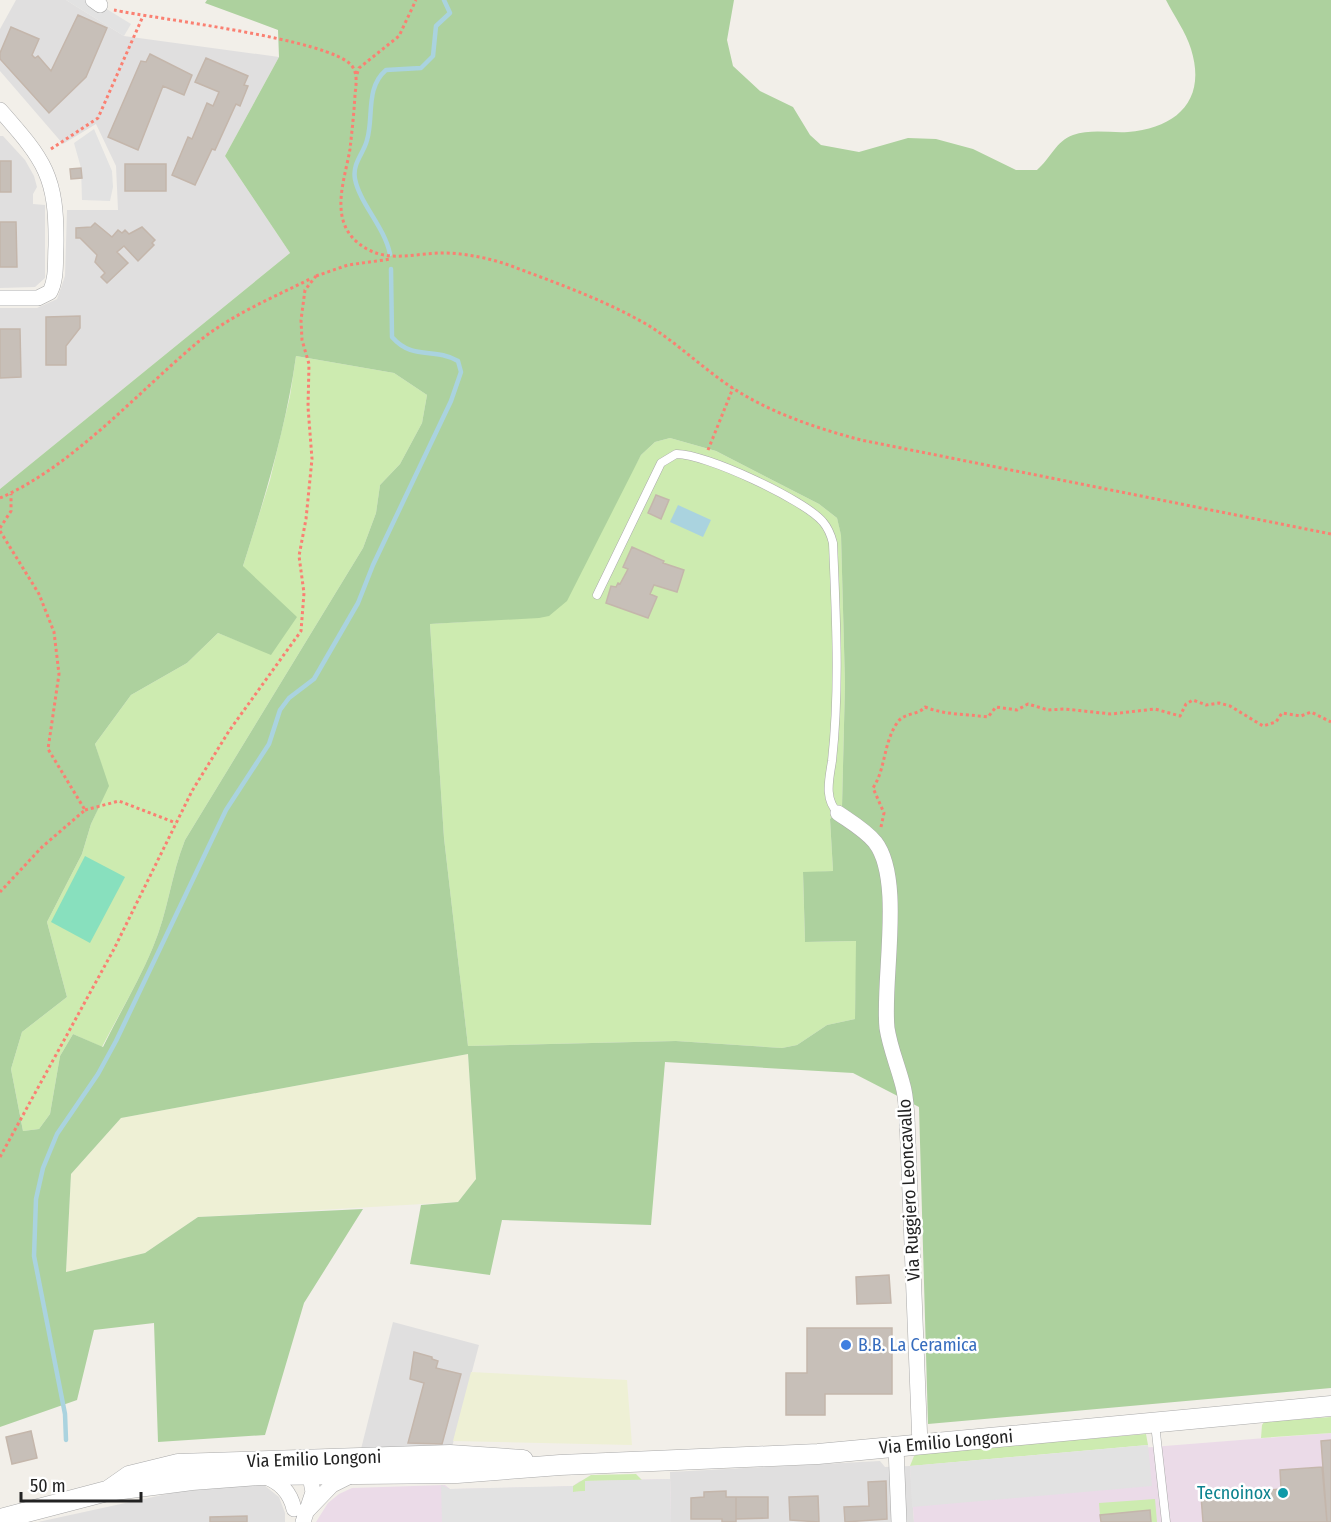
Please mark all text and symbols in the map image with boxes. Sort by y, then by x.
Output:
street label: Via Ruggiero Leoncavallo [893,1098,925,1282]
place label: B.B. La Ceramica [858,1334,978,1356]
marker: B.B. La Ceramica [839,1338,853,1352]
street label: Via Emilio Longoni [878,1425,1014,1459]
street label: Via Emilio Longoni [246,1446,382,1472]
scale bar [21,1465,141,1503]
text: 50 m [30,1475,66,1497]
place label: Tecnoinox [1197,1482,1271,1504]
marker: Tecnoinox [1276,1486,1290,1500]

